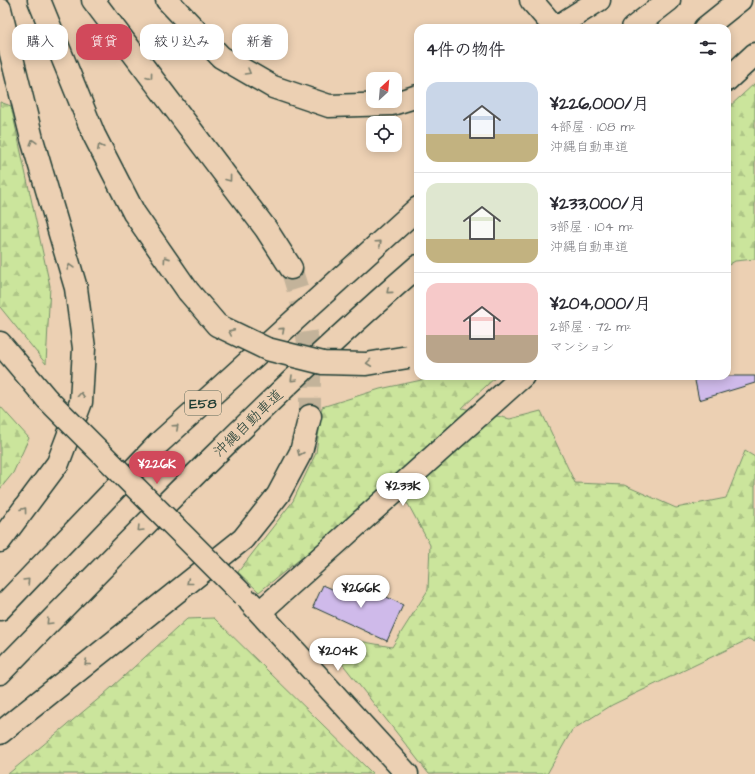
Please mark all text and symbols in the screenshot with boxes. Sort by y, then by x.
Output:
chip: 購入 [12,24,68,60]
chip: 賃貸 [76,24,132,60]
chip: 絞り込み [140,24,224,60]
chip: 新着 [232,24,288,60]
icon: filters [697,37,719,59]
text: 4件の物件 [426,38,506,62]
one-way arrow [243,68,251,75]
one-way arrow [145,72,152,79]
north arrow [366,72,402,108]
map controls [366,72,402,152]
text: ¥226,000/月 [550,92,649,116]
icon: home [458,98,506,146]
button: locate [366,116,402,152]
text: 4部屋 · 108 m² [550,118,636,136]
text: 沖縄自動車道 [550,138,628,156]
one-way arrow [30,139,38,145]
one-way arrow [97,144,105,151]
one-way arrow [224,175,231,182]
text: ¥233,000/月 [550,192,646,216]
icon: home [458,199,506,247]
text: 3部屋 · 104 m² [550,218,634,236]
text: 沖縄自動車道 [550,238,628,256]
one-way arrow [374,241,381,248]
one-way arrow [164,256,171,263]
one-way arrow [66,264,75,271]
one-way arrow [386,287,393,294]
text: ¥204,000/月 [550,292,651,316]
icon: home [458,299,506,347]
text: 2部屋 · 72 m² [550,318,631,336]
one-way arrow [277,328,285,335]
one-way arrow [228,329,235,337]
text: マンション [550,338,614,356]
one-way arrow [366,359,372,368]
one-way arrow [290,374,298,382]
street label: 沖縄自動車道 [209,385,288,462]
road number: E58 [185,391,221,415]
one-way arrow [77,392,86,398]
one-way arrow [171,425,179,432]
one-way arrow [296,450,304,457]
pin: ¥226K [129,451,185,485]
text: ¥226K [138,455,176,473]
pin: ¥233K [375,473,431,507]
text: ¥233K [385,477,421,495]
one-way arrow [19,508,26,515]
one-way arrow [137,524,145,532]
pin: ¥266K [333,575,389,609]
one-way arrow [187,577,194,584]
one-way arrow [22,578,30,586]
text: ¥266K [342,579,380,597]
one-way arrow [46,617,54,625]
pin: ¥204K [310,638,366,672]
text: ¥204K [318,642,358,660]
one-way arrow [85,658,92,665]

